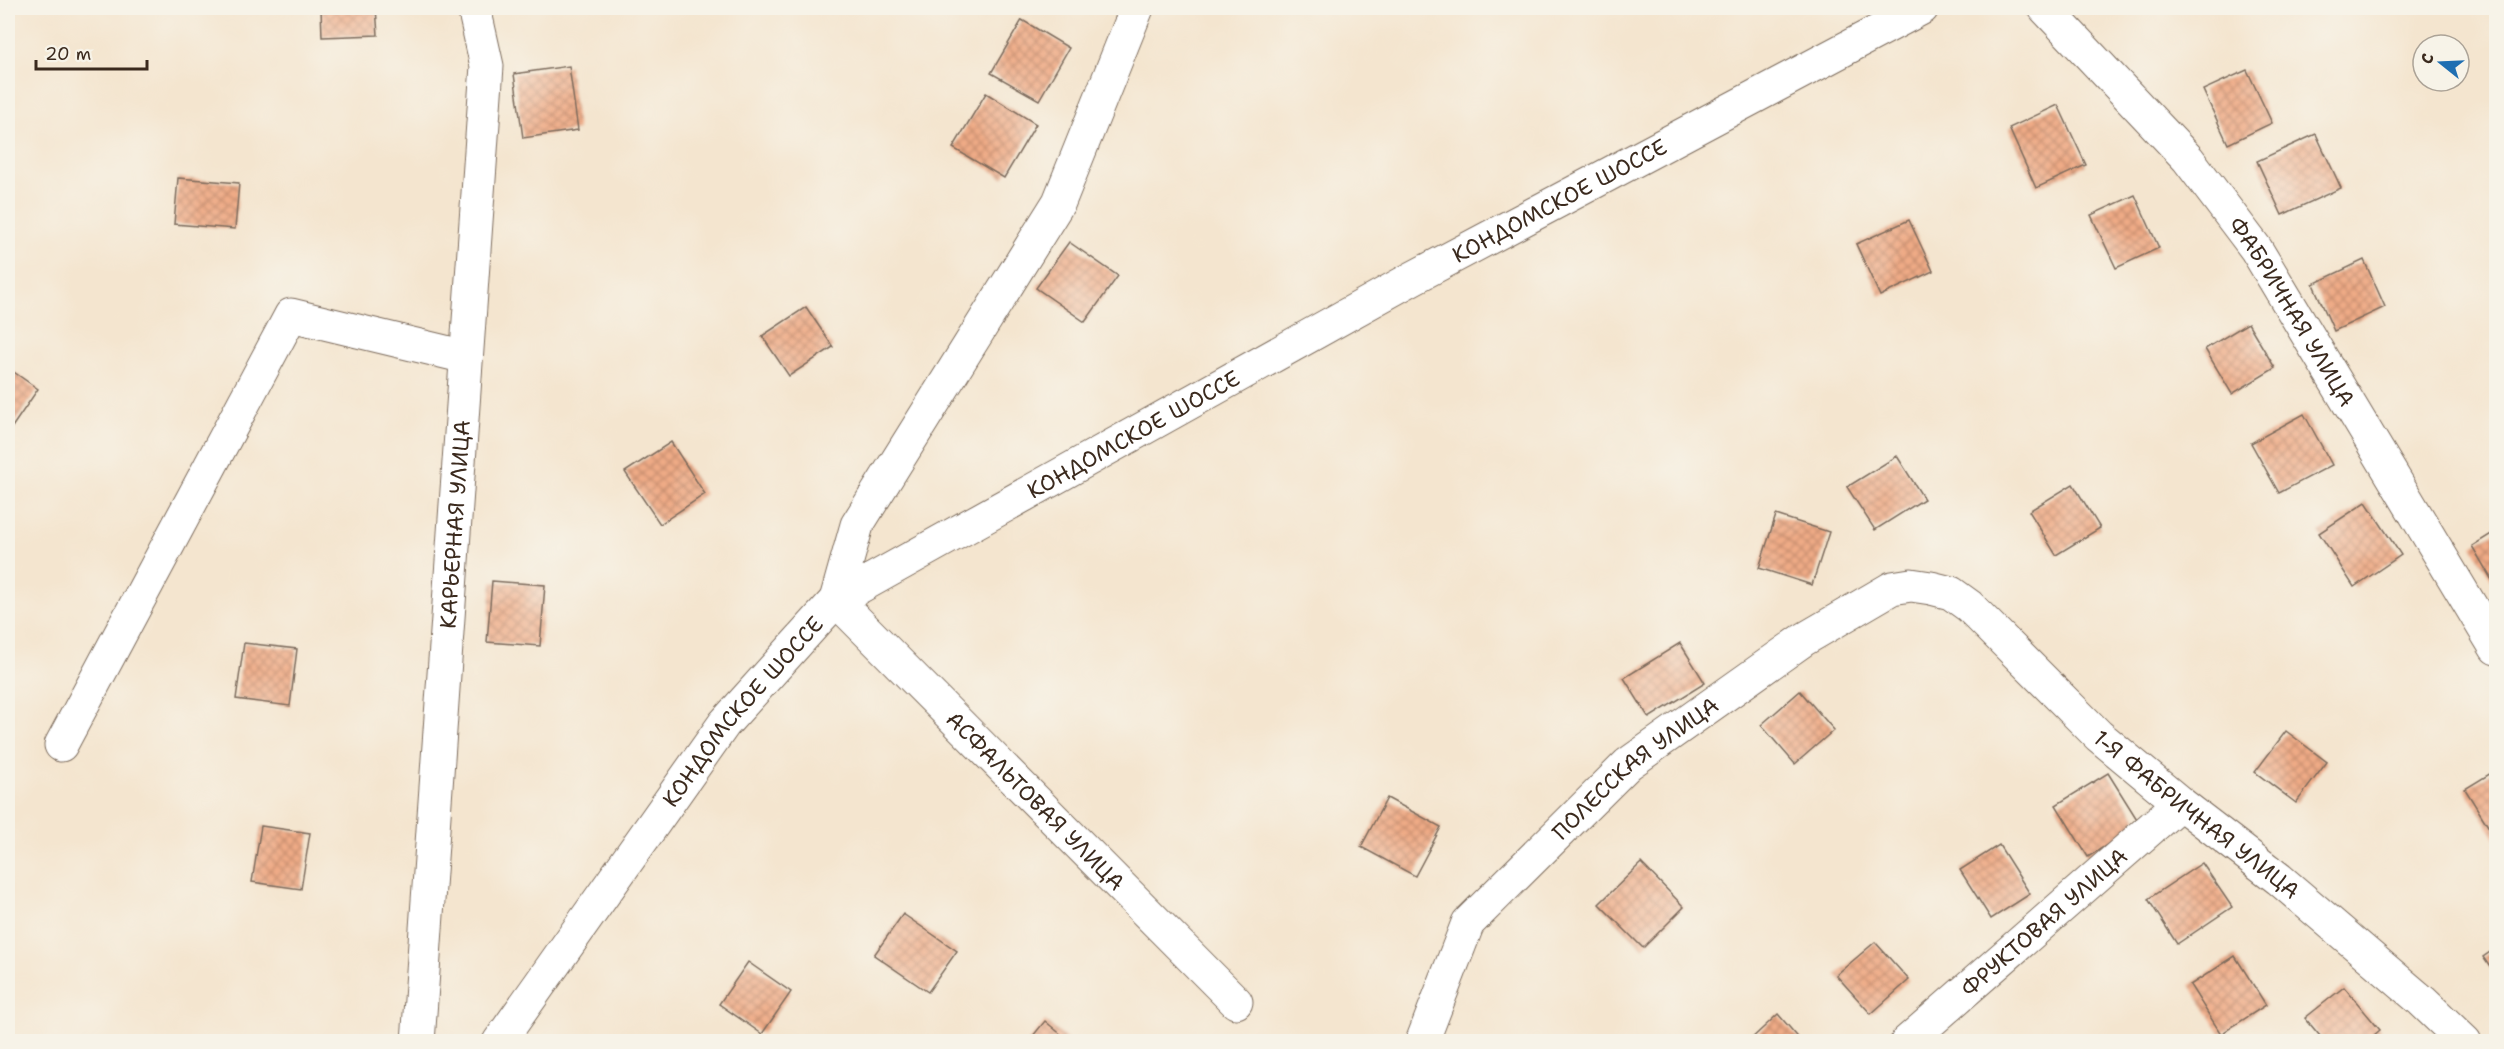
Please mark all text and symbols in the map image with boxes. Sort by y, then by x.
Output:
scale bar [36,33,147,71]
north arrow [2411,33,2471,93]
text: 20 m [45,42,91,66]
text: С [2416,50,2439,66]
street label: КОНДОМСКОЕ ШОССЕ [1447,132,1672,270]
street label: ФАБРИЧНАЯ УЛИЦА [2222,211,2361,412]
street label: КОНДОМСКОЕ ШОССЕ [1022,364,1245,505]
street label: КАРЬЕРНАЯ УЛИЦА [433,419,477,630]
street label: КОНДОМСКОЕ ШОССЕ [656,610,830,813]
street label: ПОЛЕССКАЯ УЛИЦА [1546,690,1724,846]
street label: АСФАЛЬТОВАЯ УЛИЦА [940,705,1131,897]
street label: 1-Я ФАБРИЧНАЯ УЛИЦА [2087,724,2306,905]
street label: ФРУКТОВАЯ УЛИЦА [1955,842,2134,1003]

